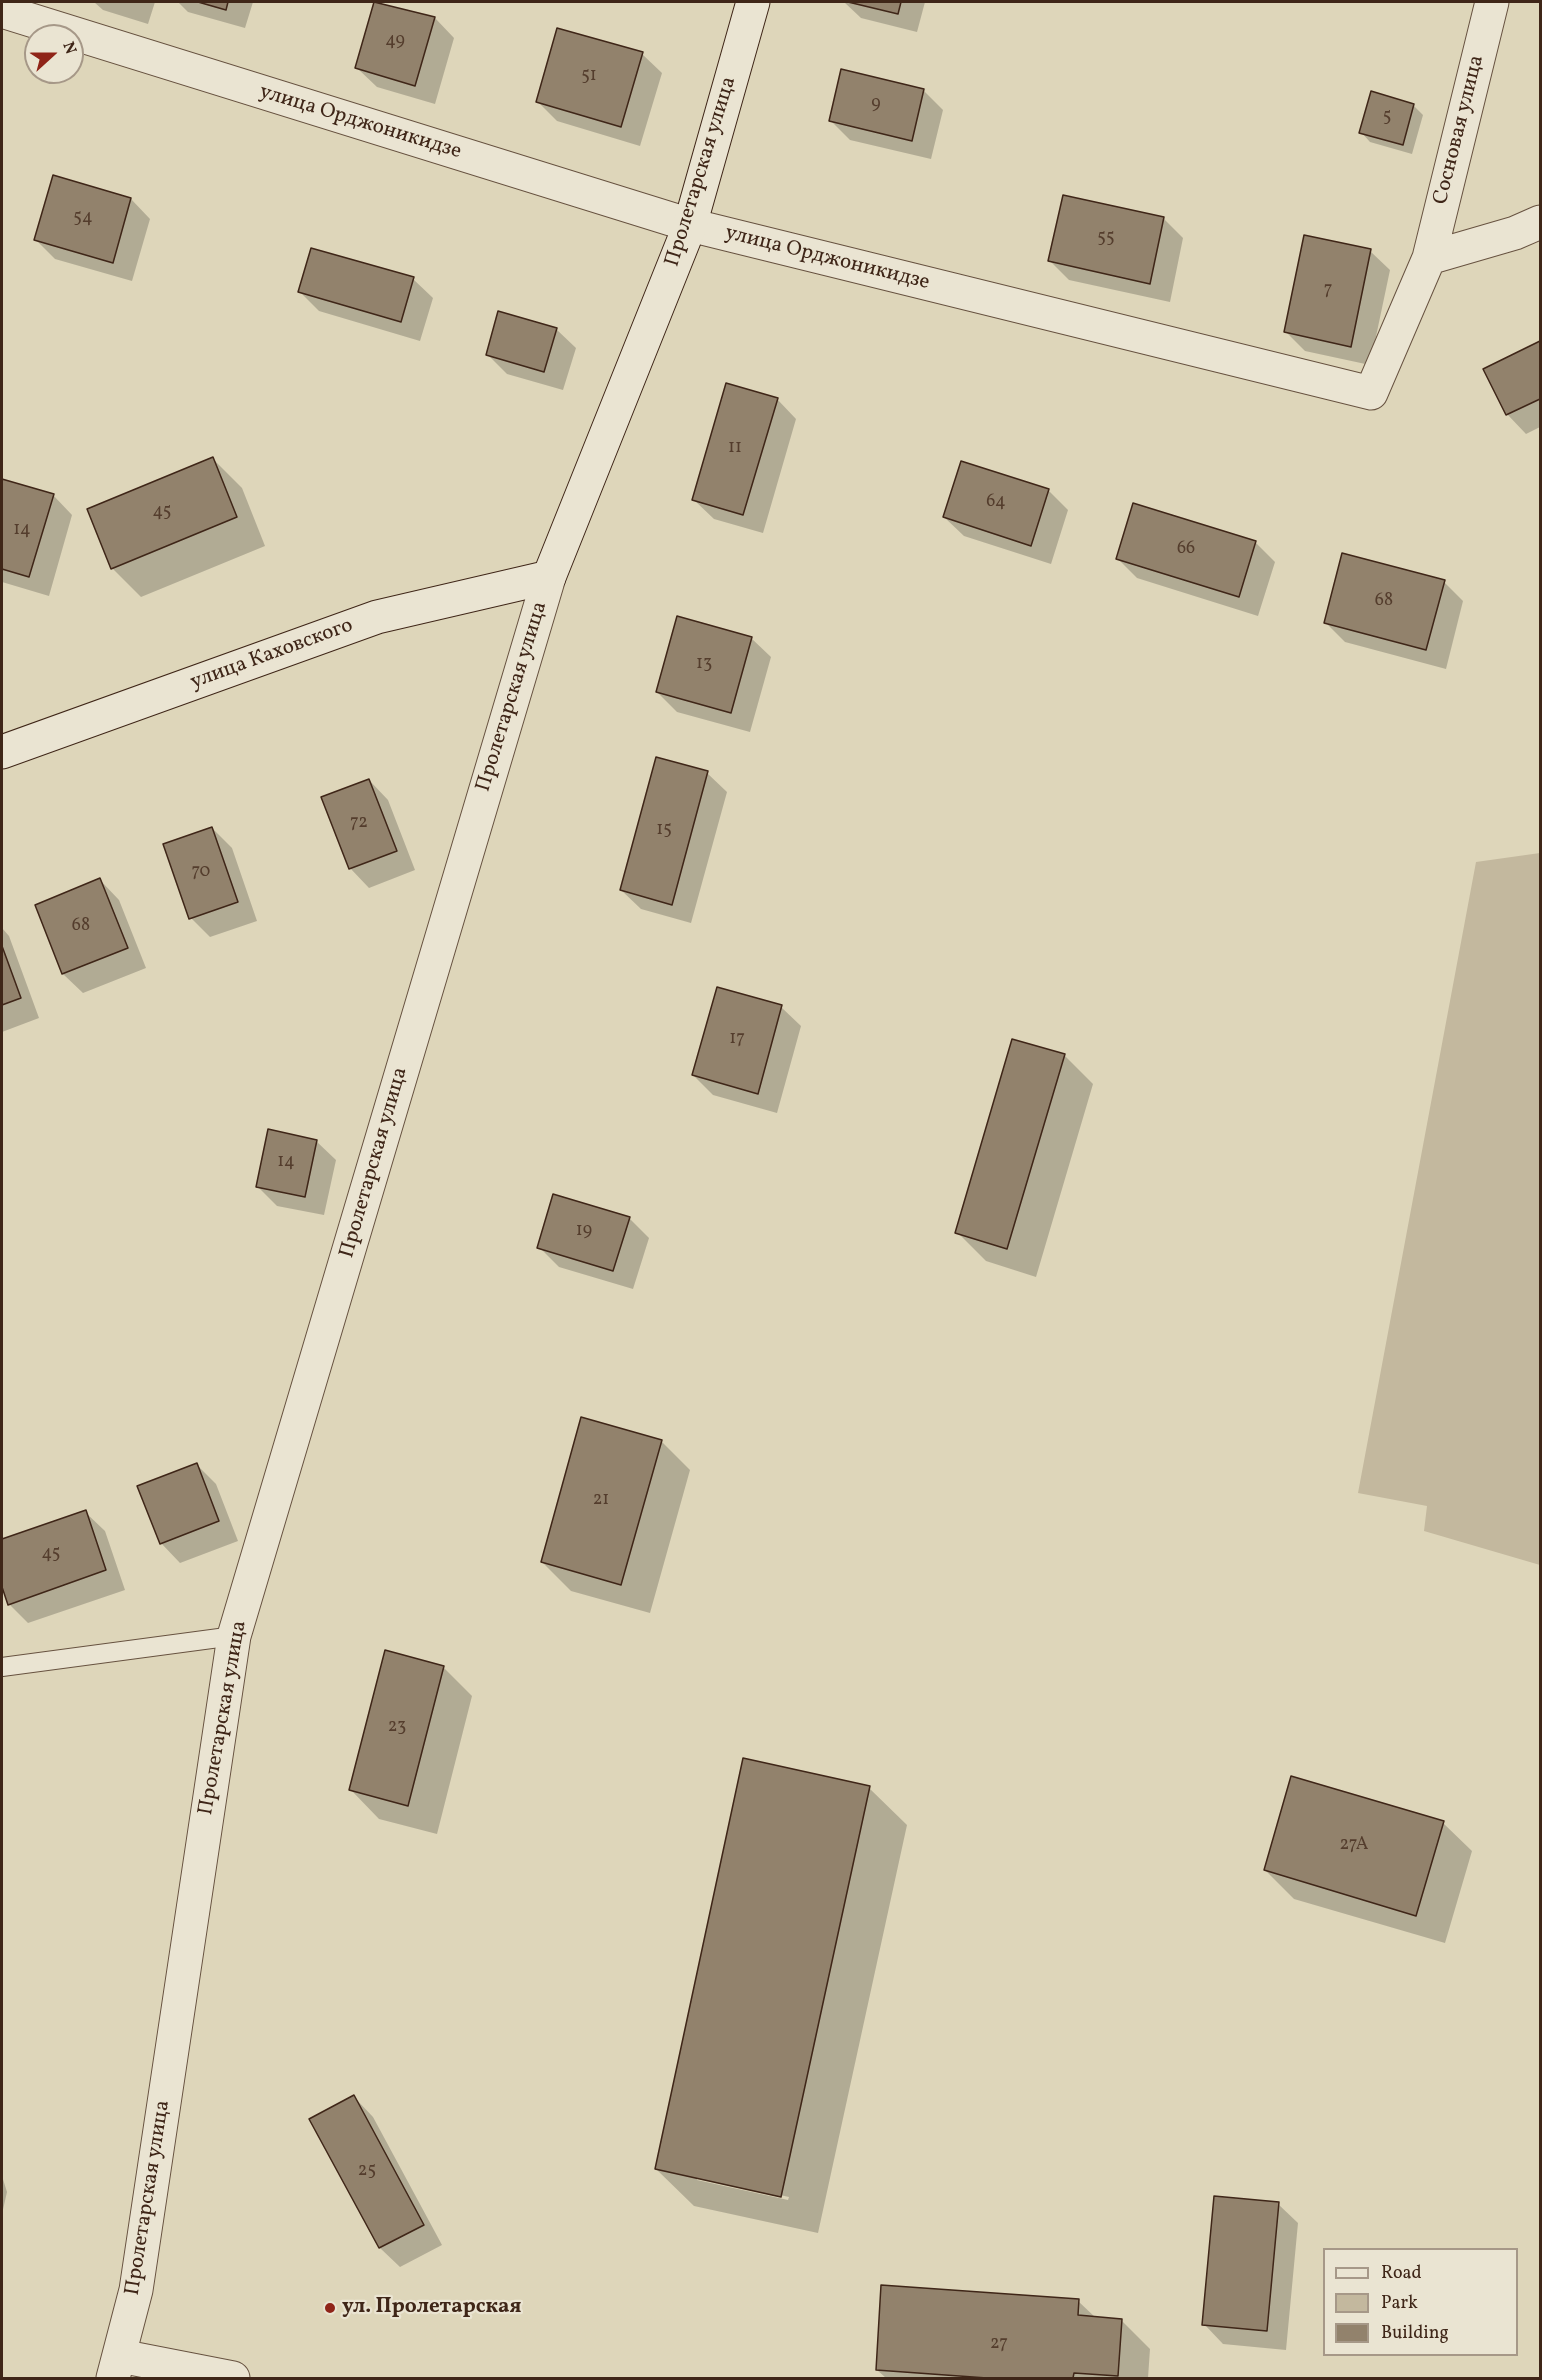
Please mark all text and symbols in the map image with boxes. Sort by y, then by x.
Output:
north arrow [24,24,84,84]
house number: 49 [385,31,405,53]
text: N [57,39,81,58]
street label: Сосновая улица [1429,53,1491,207]
house number: 51 [581,66,597,88]
street label: Пролетарская улица [661,74,743,270]
street label: улица Орджоникидзе [256,80,464,166]
house number: 9 [871,94,881,116]
house number: 5 [1383,107,1391,129]
house number: 54 [73,208,93,230]
street label: улица Орджоникидзе [722,221,932,297]
house number: 55 [1097,228,1115,250]
house number: 7 [1324,280,1332,302]
house number: 11 [728,438,742,460]
house number: 64 [986,492,1006,514]
house number: 45 [153,502,171,524]
house number: 14 [13,520,31,542]
house number: 66 [1177,539,1195,561]
house number: 68 [1375,591,1393,613]
street label: Пролетарская улица [472,599,554,795]
street label: улица Каховского [187,614,357,696]
house number: 13 [696,654,712,676]
house number: 72 [350,813,368,835]
house number: 15 [656,820,672,842]
house number: 70 [192,862,210,884]
house number: 68 [72,916,90,938]
house number: 17 [729,1029,745,1051]
street label: Пролетарская улица [336,1065,414,1261]
house number: 14 [277,1152,295,1174]
house number: 19 [576,1221,592,1243]
house number: 21 [593,1490,609,1512]
house number: 45 [42,1544,60,1566]
street label: Пролетарская улица [194,1619,254,1817]
house number: 23 [388,1717,406,1739]
house number: 27А [1340,1835,1368,1857]
street label: Пролетарская улица [121,2099,177,2297]
house number: 25 [358,2161,376,2183]
legend [1323,2248,1518,2356]
text: Road [1381,2261,1422,2286]
text: Park [1381,2291,1418,2316]
place label: ул. Пролетарская [342,2295,521,2321]
marker: ул. Пролетарская [323,2301,337,2315]
text: Building [1381,2321,1449,2346]
house number: 27 [990,2334,1008,2356]

